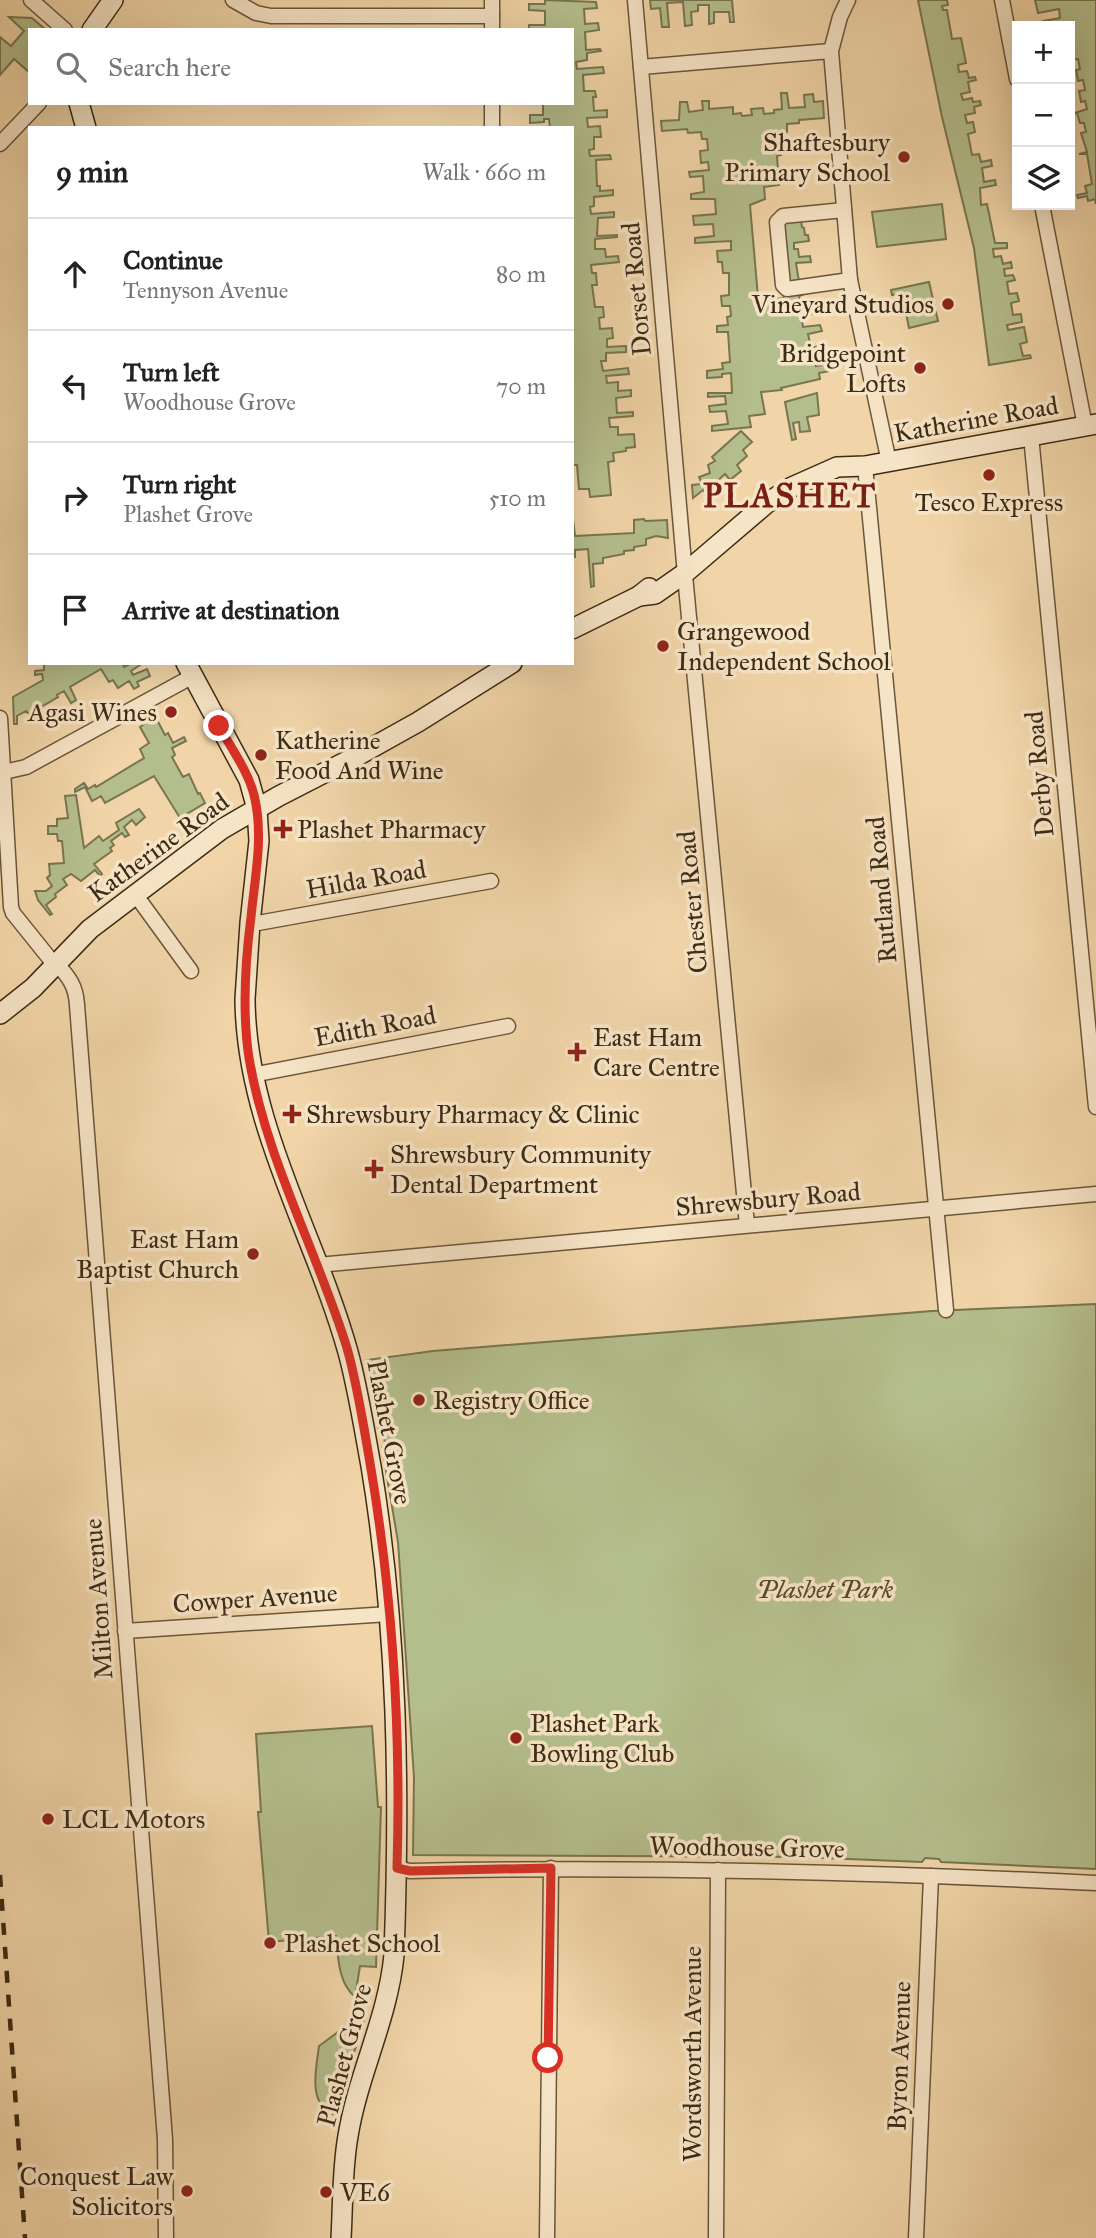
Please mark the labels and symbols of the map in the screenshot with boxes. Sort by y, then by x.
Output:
place label: Shaftesbury Primary School [724,126,891,188]
marker: Shaftesbury Primary School [896,149,912,165]
street label: Dorset Road [614,221,658,357]
place label: Vineyard Studios [751,288,934,320]
marker: Vineyard Studios [940,296,956,312]
place label: Bridgepoint Lofts [779,337,906,399]
marker: Bridgepoint Lofts [912,360,928,376]
street label: Katherine Road [891,389,1061,449]
marker: Tesco Express [981,467,997,483]
district label: PLASHET [703,476,877,516]
place label: Tesco Express [915,486,1063,518]
place label: Grangewood Independent School [677,615,890,677]
marker: Grangewood Independent School [655,638,671,654]
place label: Agasi Wines [27,696,157,728]
marker: Agasi Wines [163,704,179,720]
route end [203,710,234,741]
street label: Derby Road [1018,710,1060,838]
place label: Katherine Food And Wine [275,724,444,786]
marker: Katherine Food And Wine [253,747,269,763]
street label: Katherine Road [81,785,235,909]
place label: Plashet Pharmacy [297,813,486,845]
street label: Rutland Road [859,815,903,965]
marker: Plashet Pharmacy [275,821,291,837]
street label: Chester Road [670,829,714,975]
street label: Hilda Road [303,853,429,905]
street label: Edith Road [311,999,439,1053]
place label: East Ham Care Centre [593,1021,720,1083]
marker: East Ham Care Centre [567,1042,587,1062]
place label: Shrewsbury Pharmacy & Clinic [306,1098,640,1130]
marker: Shrewsbury Pharmacy & Clinic [284,1106,300,1122]
place label: Shrewsbury Community Dental Department [390,1138,652,1200]
marker: Shrewsbury Community Dental Department [364,1159,384,1179]
street label: Shrewsbury Road [674,1175,862,1223]
place label: East Ham Baptist Church [76,1223,240,1285]
marker: East Ham Baptist Church [245,1246,261,1262]
street label: Plashet Grove [360,1357,420,1507]
place label: Registry Office [433,1384,590,1416]
marker: Registry Office [411,1392,427,1408]
street label: Milton Avenue [76,1517,120,1680]
park label: Plashet Park [757,1573,894,1605]
street label: Cowper Avenue [171,1576,339,1620]
place label: Plashet Park Bowling Club [530,1707,674,1769]
marker: Plashet Park Bowling Club [508,1730,524,1746]
place label: LCL Motors [62,1803,205,1835]
marker: LCL Motors [40,1811,56,1827]
street label: Woodhouse Grove [649,1829,845,1865]
place label: Plashet School [284,1927,440,1959]
marker: Plashet School [262,1935,278,1951]
street label: Wordsworth Avenue [676,1946,708,2162]
street label: Plashet Grove [310,1980,379,2130]
street label: Byron Avenue [880,1980,918,2131]
route start [532,2042,563,2073]
place label: Conquest Law Solicitors [20,2160,174,2222]
place label: VE6 [339,2176,391,2208]
marker: Conquest Law Solicitors [179,2183,195,2199]
marker: VE6 [318,2184,334,2200]

